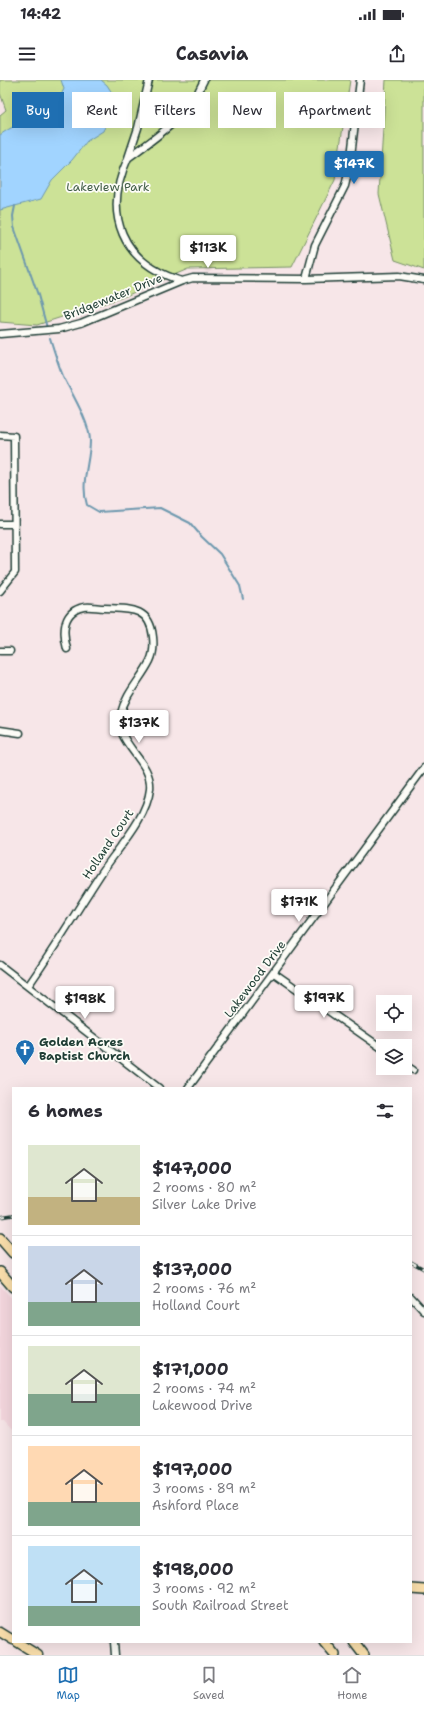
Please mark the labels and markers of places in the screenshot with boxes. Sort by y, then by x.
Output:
pin: $147K [326,151,382,185]
pin: $113K [180,235,236,269]
pin: $137K [111,710,167,744]
pin: $171K [271,889,327,923]
pin: $197K [296,985,352,1019]
pin: $198K [57,986,113,1020]
place label: Golden Acres Baptist Church [39,1034,130,1064]
church icon: Golden Acres Baptist Church [14,1038,36,1066]

